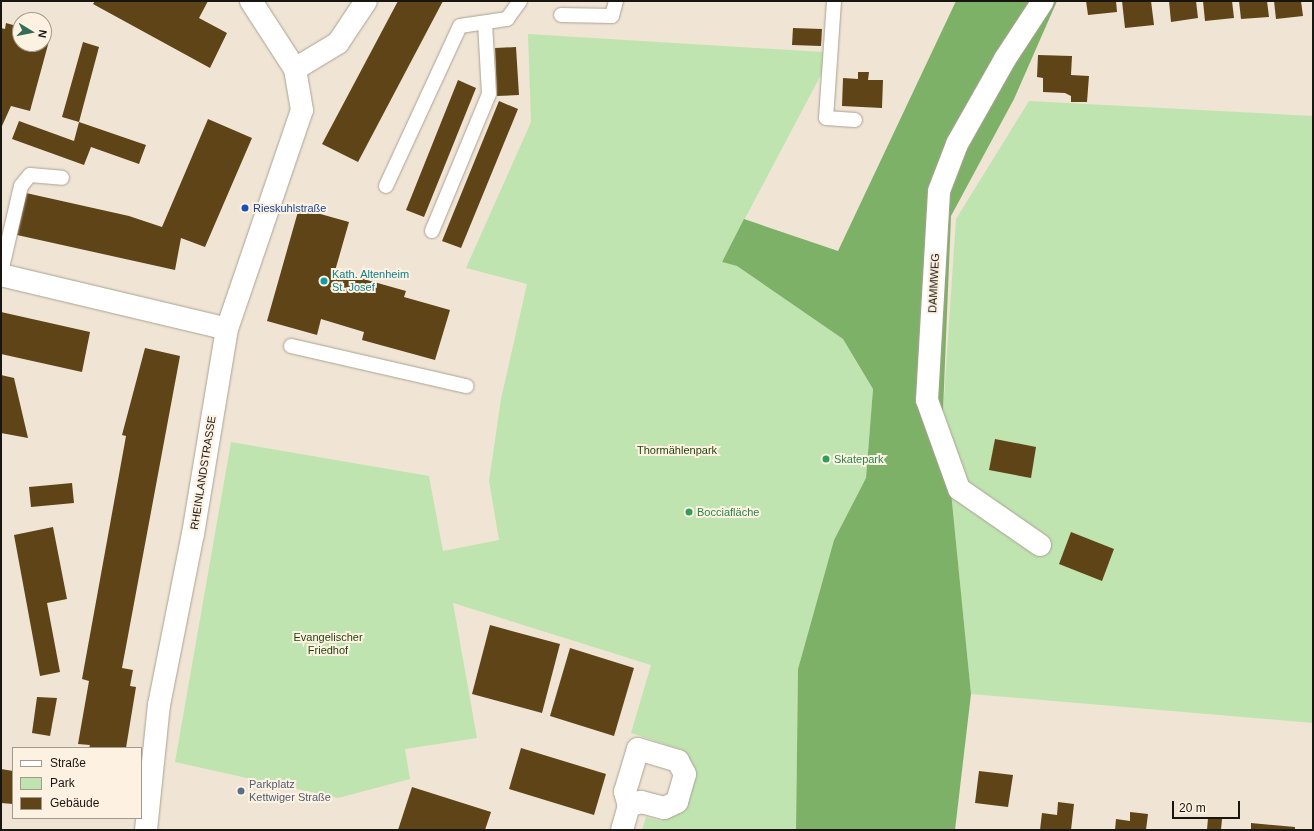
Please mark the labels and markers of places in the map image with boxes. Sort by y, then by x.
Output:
place label: Rieskuhlstraße [253,201,326,215]
marker: Rieskuhlstraße [240,203,250,213]
place label: Kath. Altenheim St. Josef [332,268,410,294]
marker: Kath. Altenheim St. Josef [319,276,329,286]
place label: Skatepark [834,452,884,466]
marker: Skatepark [821,454,831,464]
place label: Bocciafläche [697,505,759,519]
marker: Bocciafläche [684,507,694,517]
place label: Parkplatz Kettwiger Straße [249,778,331,804]
marker: Parkplatz Kettwiger Straße [236,786,246,796]

